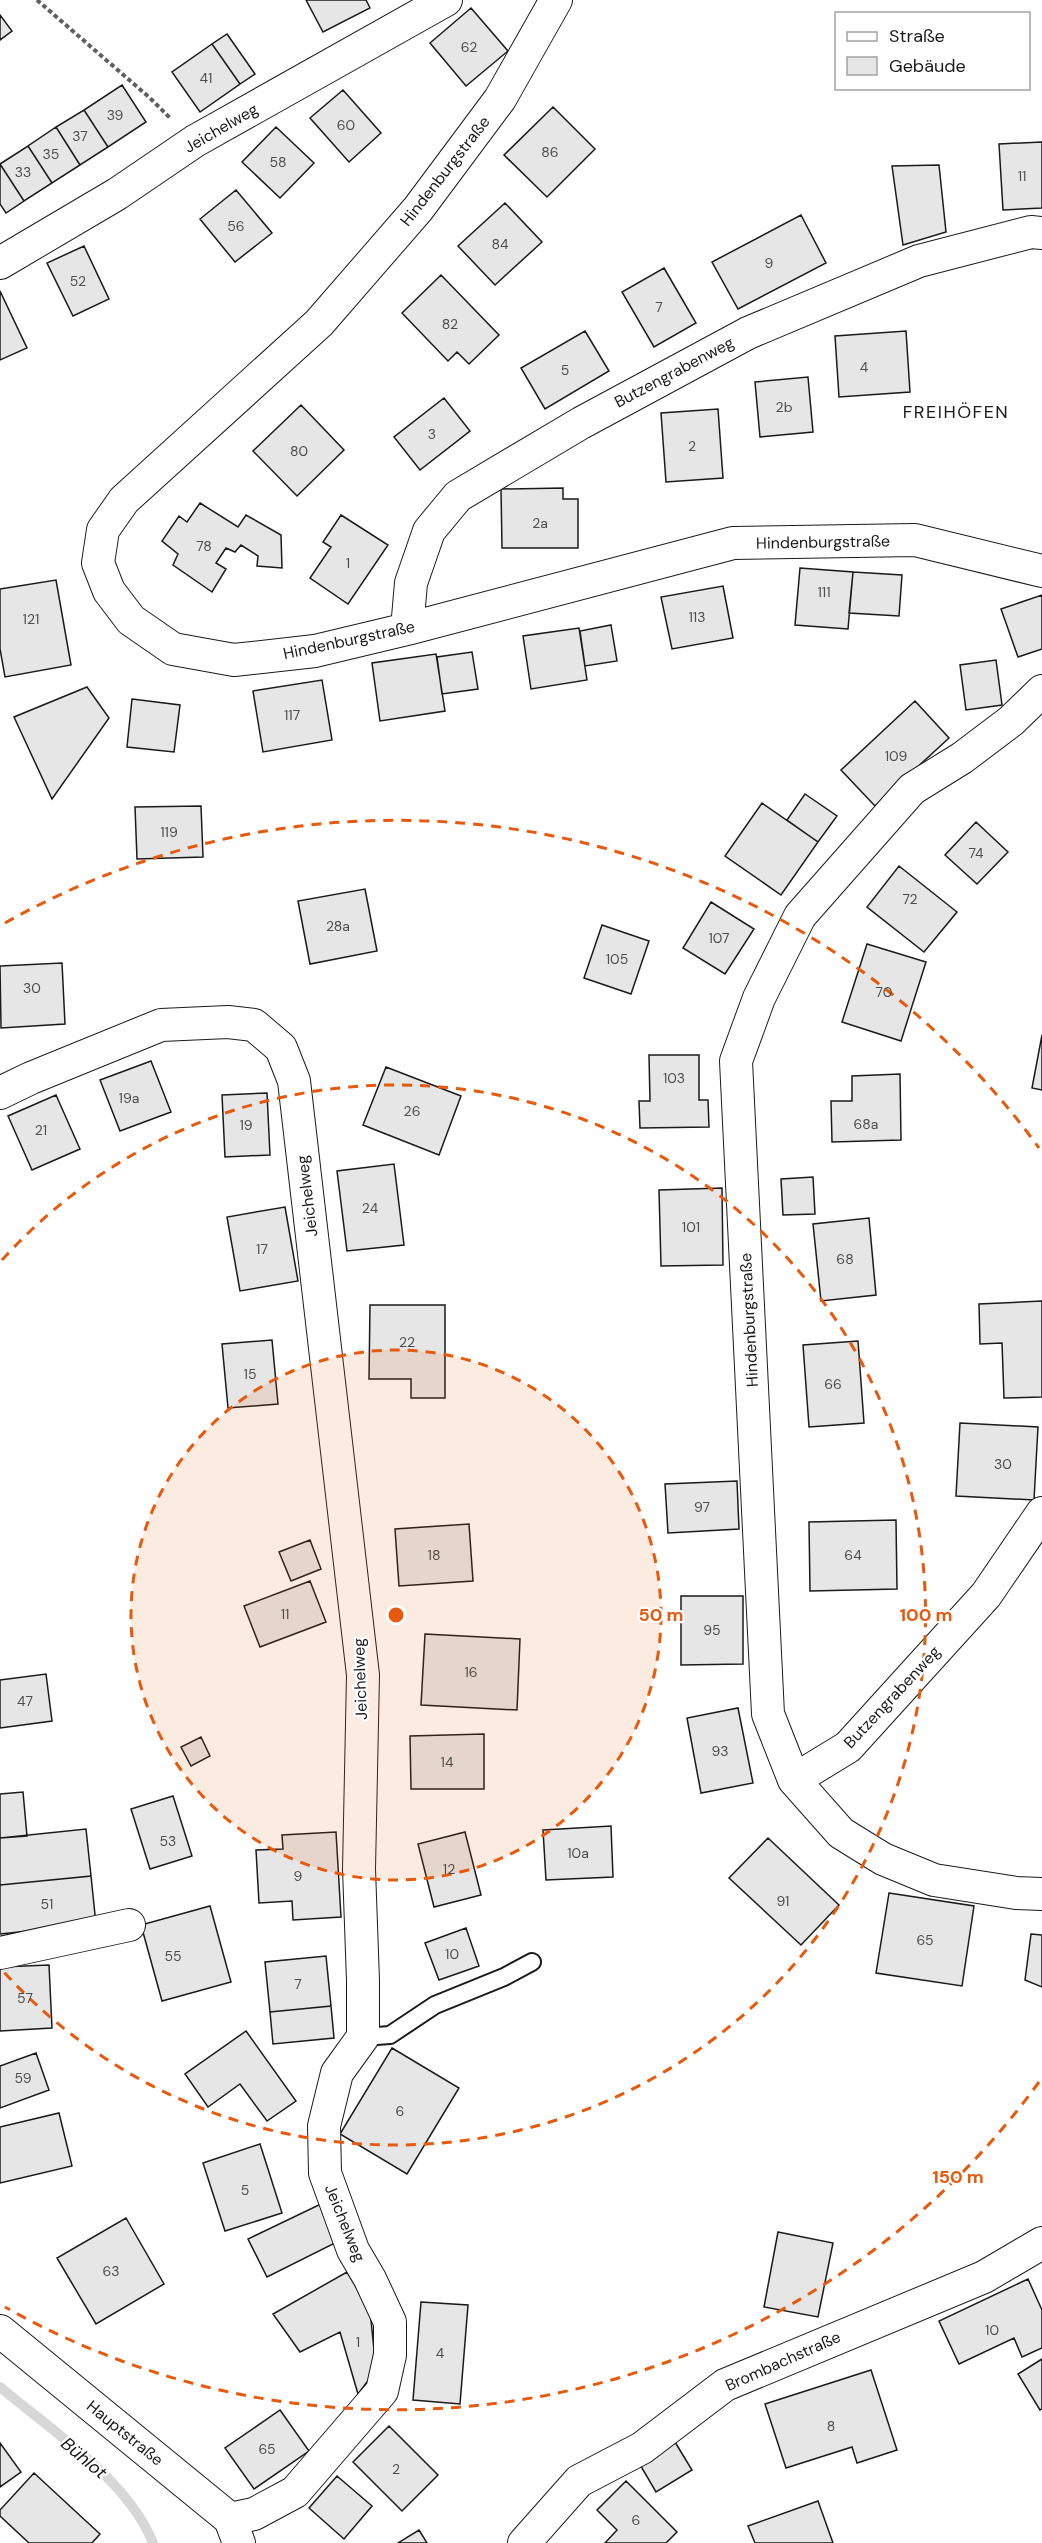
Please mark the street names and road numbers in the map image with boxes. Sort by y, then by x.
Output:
street label: Jeichelweg [180,98,262,158]
street label: Hindenburgstraße [395,112,495,230]
street label: Butzengrabenweg [611,332,737,412]
street label: Hindenburgstraße [756,530,890,554]
street label: Hindenburgstraße [281,616,417,664]
street label: Jeichelweg [292,1154,322,1238]
street label: Hindenburgstraße [735,1252,763,1388]
street label: Jeichelweg [348,1638,372,1720]
street label: Butzengrabenweg [839,1641,945,1753]
street label: Jeichelweg [320,2181,370,2265]
street label: Brombachstraße [722,2326,844,2396]
street label: Hauptstraße [82,2396,168,2470]

